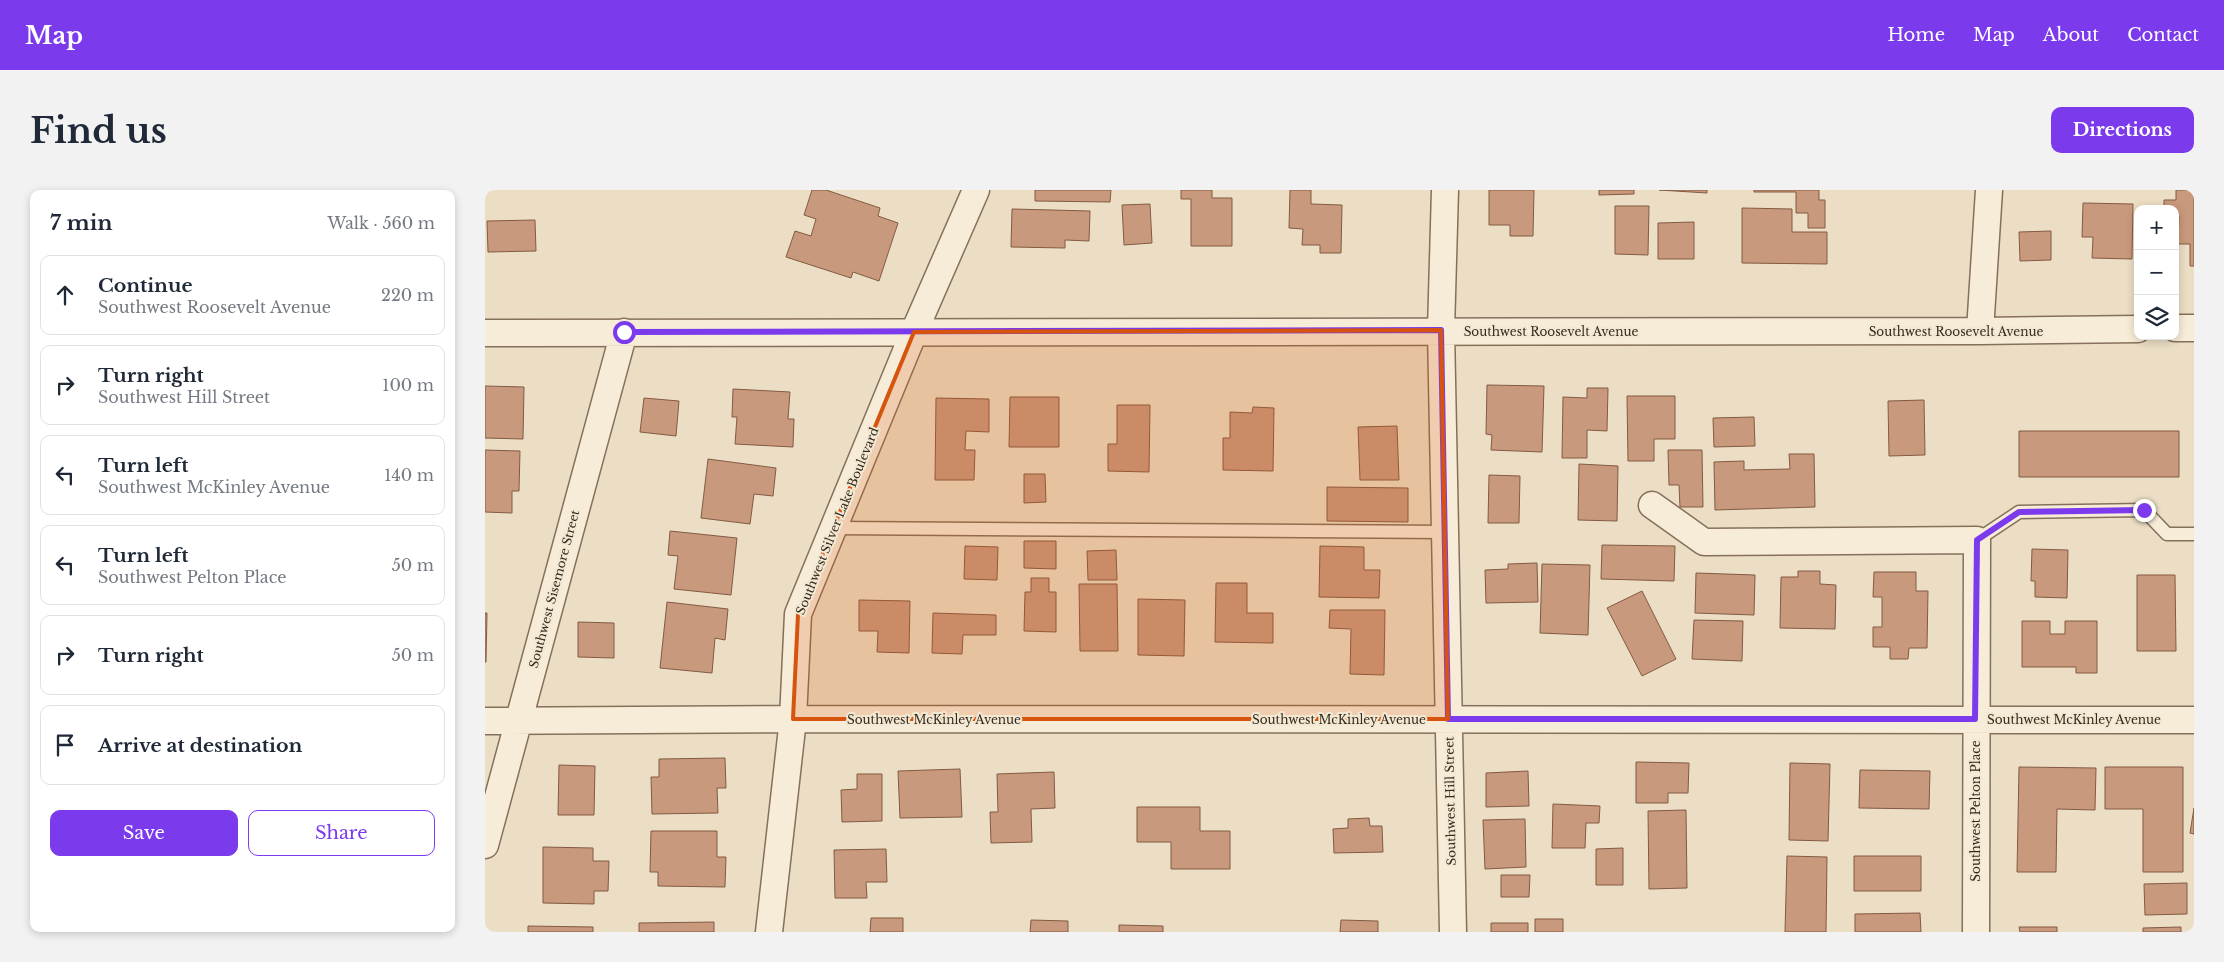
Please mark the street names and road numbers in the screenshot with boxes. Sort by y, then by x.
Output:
street label: Southwest Roosevelt Avenue [1464,324,1638,339]
street label: Southwest Roosevelt Avenue [1869,324,2043,339]
street label: Southwest Silver Lake Boulevard [792,425,882,617]
street label: Southwest Sisemore Street [526,508,583,670]
street label: Southwest McKinley Avenue [847,712,1021,727]
street label: Southwest McKinley Avenue [1252,712,1426,727]
street label: Southwest McKinley Avenue [1987,712,2161,727]
street label: Southwest Hill Street [1441,736,1459,866]
street label: Southwest Pelton Place [1968,740,1983,882]

